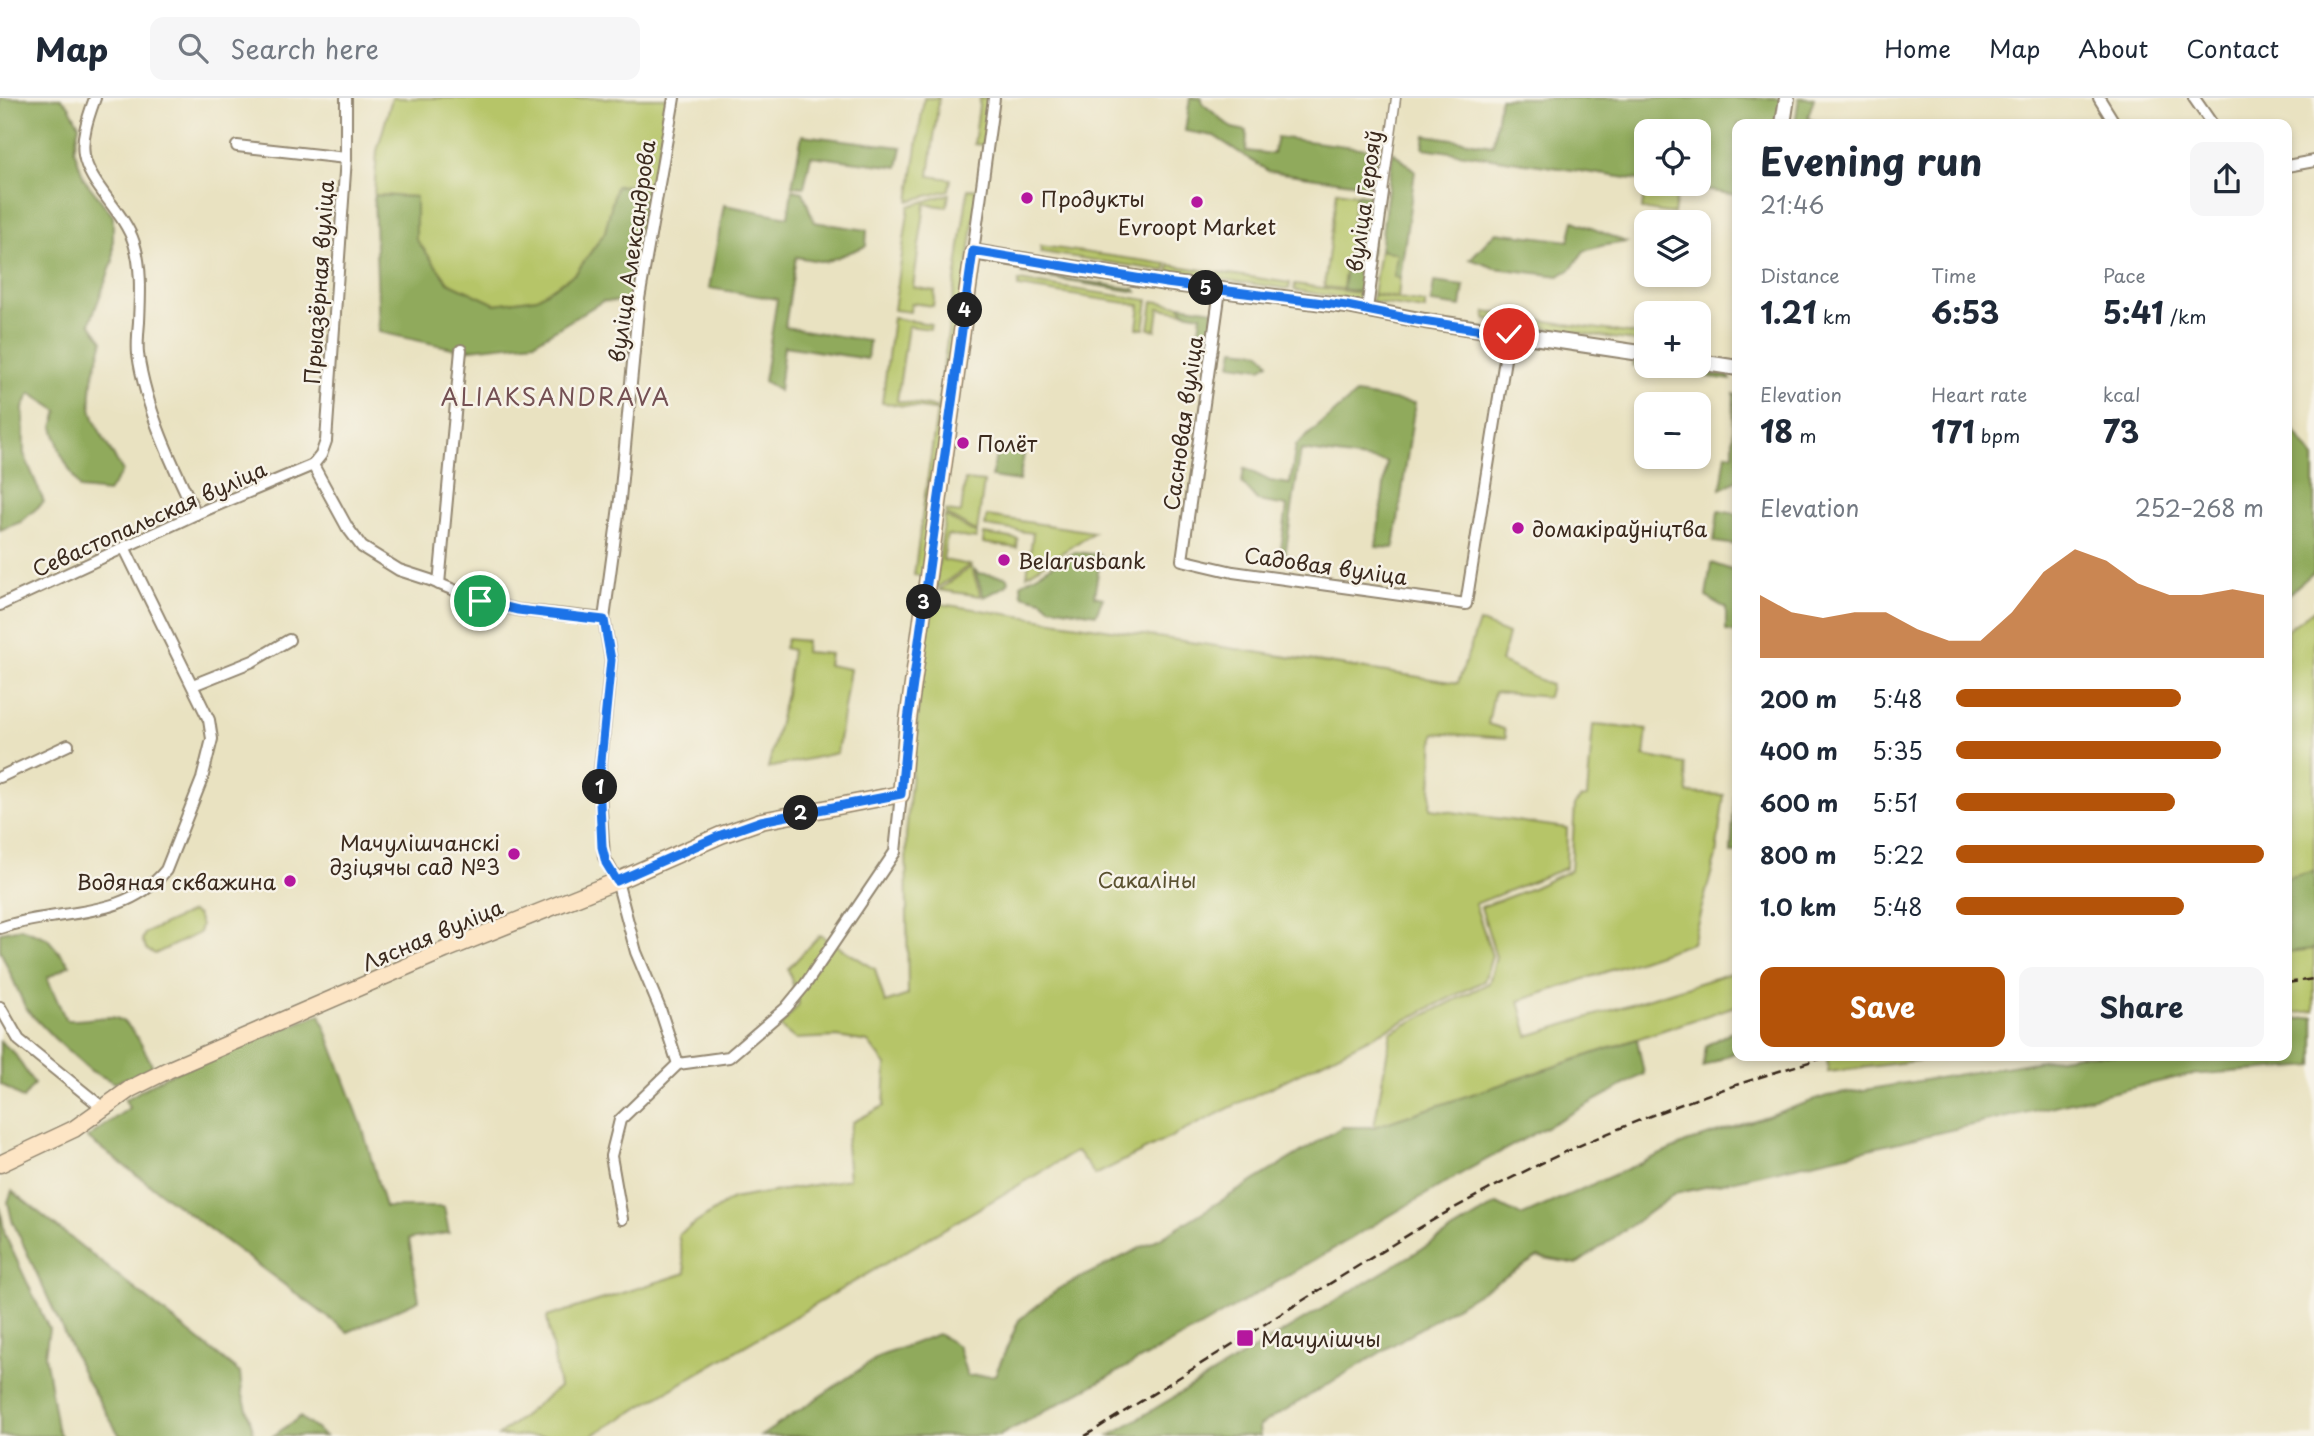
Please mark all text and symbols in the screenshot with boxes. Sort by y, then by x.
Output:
search box [150,17,640,80]
text: Map [35,23,108,73]
icon: search [174,29,212,67]
text: Search here [230,29,379,68]
text: Home [1884,30,1951,66]
text: Map [1989,30,2040,66]
text: About [2078,30,2148,66]
text: Contact [2186,30,2279,66]
map controls [1634,119,1711,469]
button: locate [1634,119,1711,196]
street label: вуліца Герояў [1337,128,1389,274]
text: Evening run [1760,132,1982,189]
street label: вуліца Александрова [600,138,662,364]
button: share [2190,142,2264,216]
street label: Прыазёрная вуліца [295,179,341,385]
place label: Продукты [1041,182,1145,214]
text: 21:46 [1760,187,1825,222]
marker: Продукты [1019,190,1035,206]
marker: Evroopt Market [1189,194,1205,210]
place label: Evroopt Market [1118,210,1276,242]
button: layers [1634,210,1711,287]
text: Distance [1760,261,1840,289]
text: Time [1931,261,1976,289]
text: Pace [2103,261,2146,289]
pin: 5 [1188,270,1224,306]
text: 5 [1199,273,1212,301]
text: 1.21 [1760,289,1817,334]
text: 6:53 [1931,289,2000,334]
text: 5:41 [2103,289,2164,334]
pin: 4 [948,292,982,328]
text: 4 [958,295,971,323]
button: + [1634,301,1711,378]
text: km [1817,302,1851,330]
text: /km [2164,302,2206,330]
pin [1479,304,1539,364]
icon: check [1490,315,1528,353]
street label: Сасновая вуліца [1154,333,1210,513]
district label: ALIAKSANDRAVA [441,379,671,414]
text: Elevation [1760,380,1842,408]
text: Heart rate [1931,380,2027,408]
text: kcal [2103,380,2141,408]
button: − [1634,392,1711,469]
text: 18 [1760,408,1793,453]
text: 171 [1931,408,1975,453]
text: 73 [2103,408,2139,453]
text: m [1793,421,1817,449]
text: bpm [1975,421,2020,449]
place label: Полёт [977,427,1038,459]
marker: Полёт [955,435,971,451]
street label: Севастопальская вуліца [27,452,271,584]
text: Elevation [1760,490,1859,525]
text: 252–268 m [2135,490,2264,525]
place label: домакіраўніцтва [1532,512,1708,544]
marker: домакіраўніцтва [1510,520,1526,536]
street label: Садовая вуліца [1242,538,1410,592]
place label: Belarusbank [1018,544,1146,576]
marker: Belarusbank [996,552,1012,568]
pin [450,571,510,631]
icon: arrive [461,582,499,620]
pin: 3 [906,584,942,620]
text: 3 [917,587,930,615]
text: 200 m [1760,681,1837,716]
text: 5:48 [1872,681,1923,716]
text: 400 m [1760,733,1838,768]
text: 5:35 [1872,733,1923,768]
pin: 1 [582,770,618,804]
text: 1 [595,772,604,800]
text: 600 m [1760,785,1838,820]
text: 5:51 [1872,785,1918,820]
pin: 2 [784,796,818,830]
text: 2 [794,798,807,826]
place label: Мачулішчанскі дзіцячы сад №3 [330,826,500,882]
text: 800 m [1760,837,1837,872]
text: 5:22 [1872,837,1924,872]
marker: Мачулішчанскі дзіцячы сад №3 [506,846,522,862]
park label: Сакаліны [1097,863,1197,895]
place label: Водяная скважина [76,865,277,897]
marker: Водяная скважина [282,873,298,889]
text: 1.0 km [1760,889,1837,924]
text: 5:48 [1872,889,1923,924]
street label: Лясная вуліца [356,890,508,978]
button: Save [1760,967,2005,1047]
button: Share [2019,967,2264,1047]
place label: Мачулішчы [1261,1322,1381,1354]
marker: Мачулішчы [1235,1328,1255,1348]

